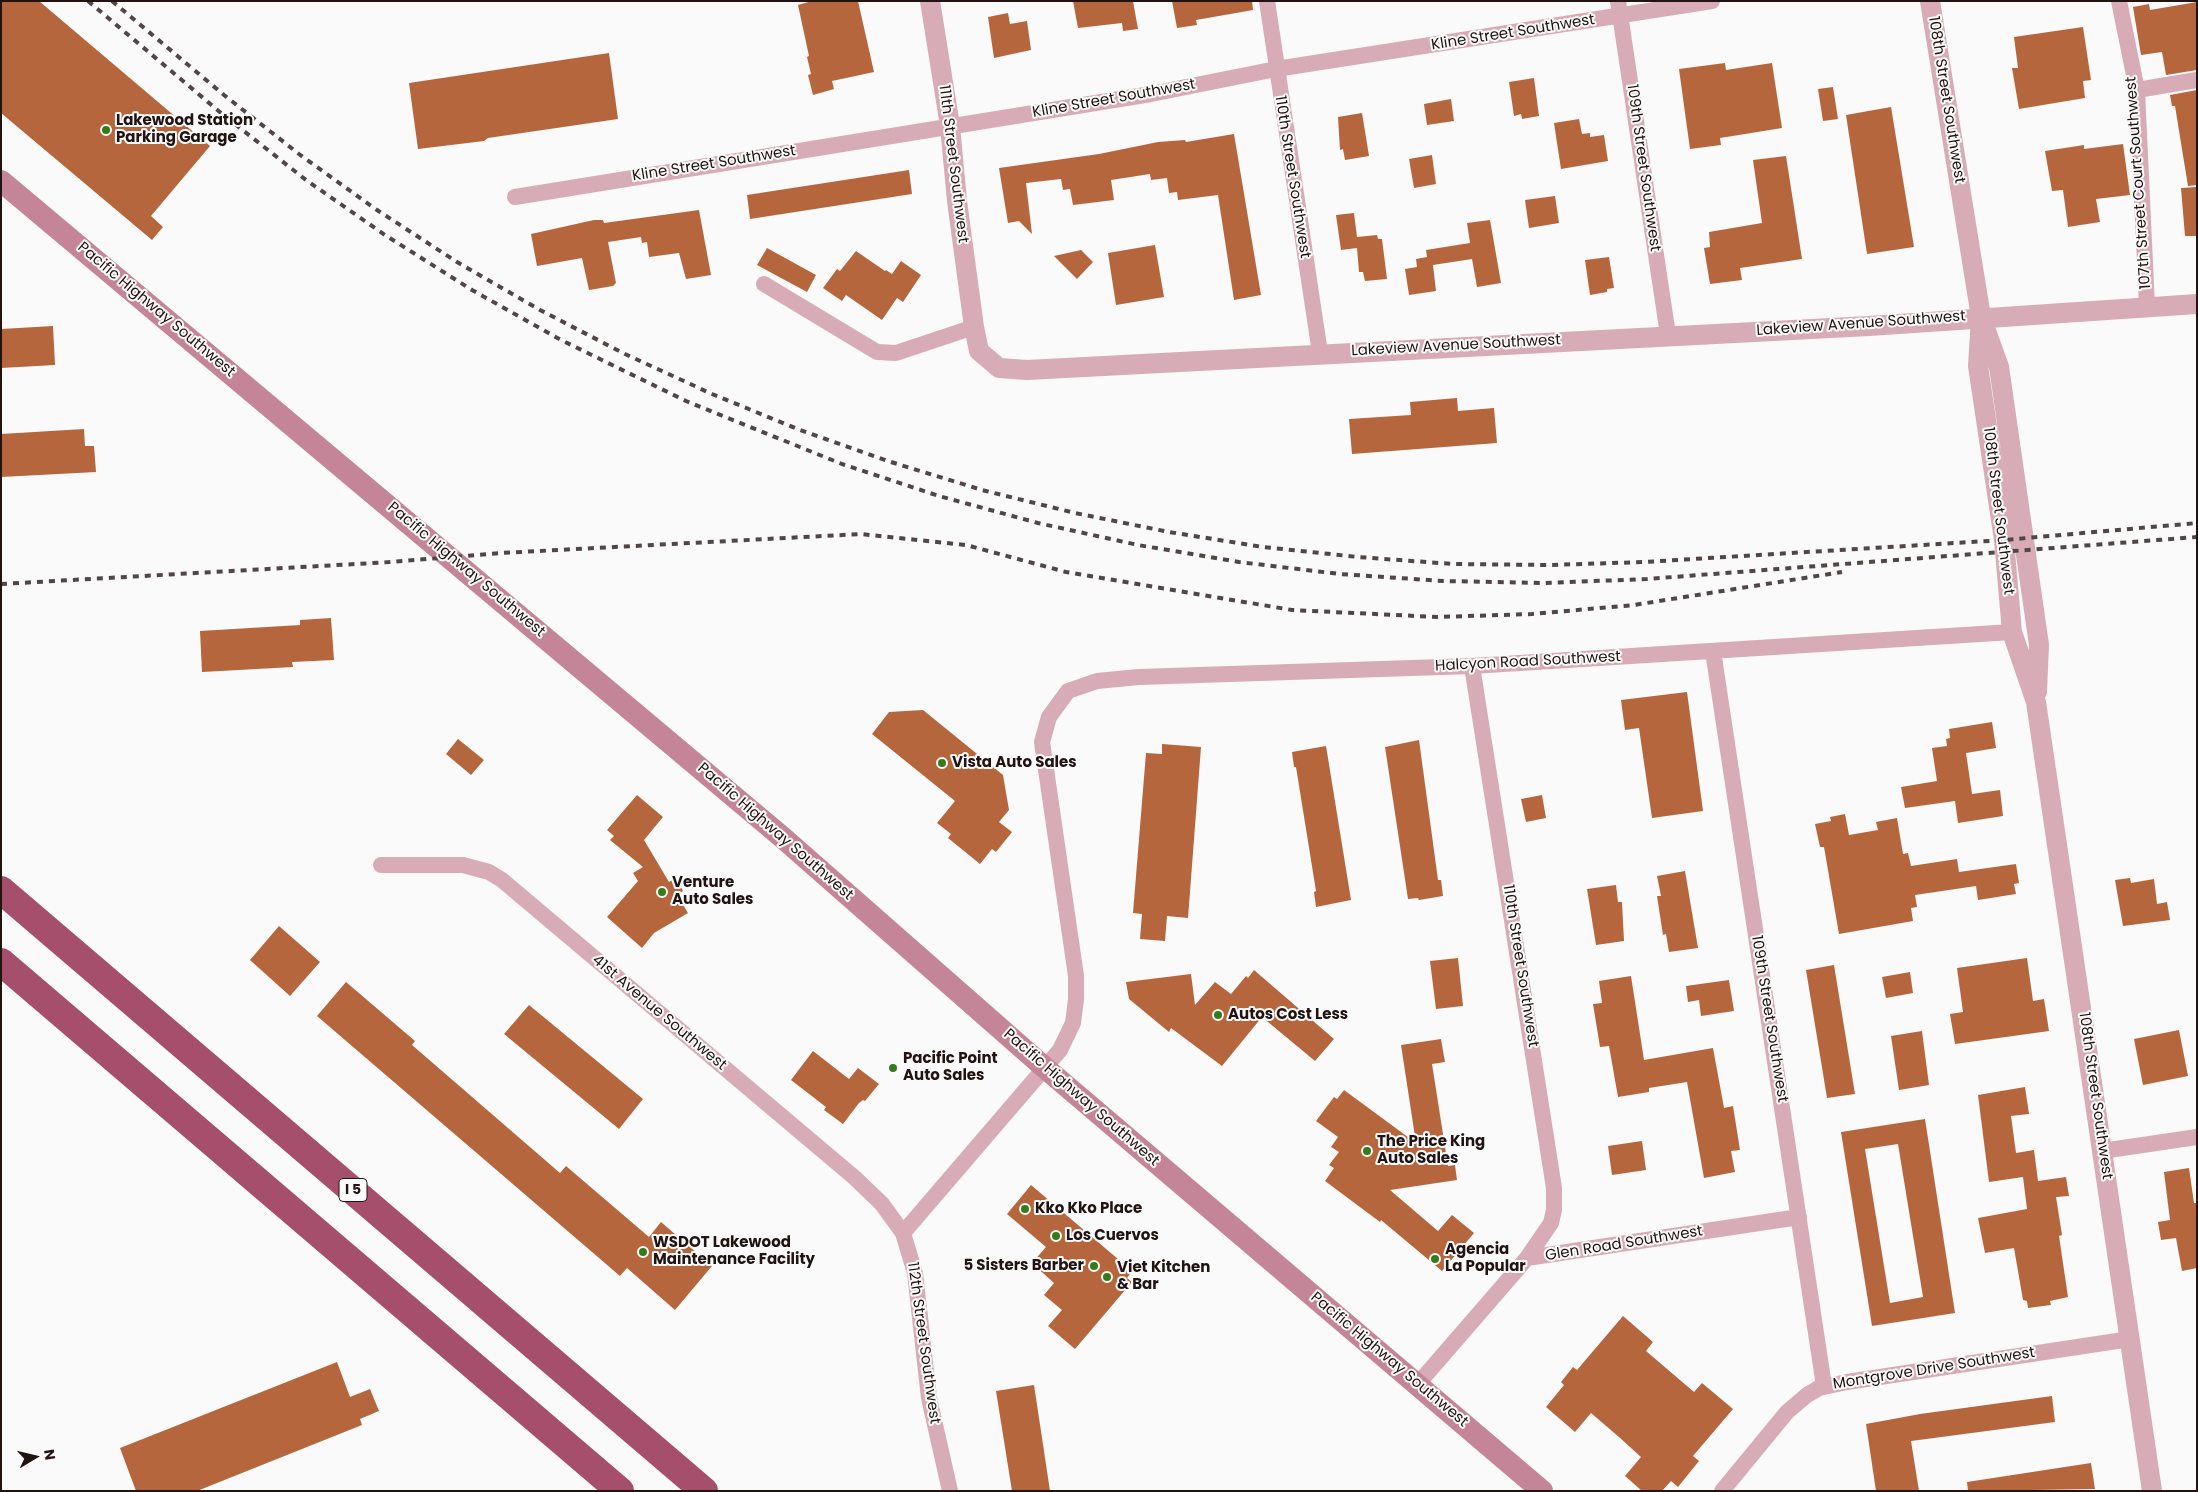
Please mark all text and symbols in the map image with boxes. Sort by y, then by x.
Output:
street label: Kline Street Southwest [1430,11,1596,55]
street label: 108th Street Southwest [1924,15,1968,185]
street label: Kline Street Southwest [1031,76,1197,122]
street label: 107th Street Court Southwest [2123,76,2155,290]
street label: 109th Street Southwest [1622,83,1664,253]
street label: 111th Street Southwest [934,84,972,244]
street label: 110th Street Southwest [1270,95,1314,259]
place label: Lakewood Station Parking Garage [116,112,253,147]
marker: Lakewood Station Parking Garage [100,124,112,136]
street label: Kline Street Southwest [631,142,797,186]
street label: Pacific Highway Southwest [74,239,238,381]
street label: Lakeview Avenue Southwest [1756,308,1966,340]
street label: Lakeview Avenue Southwest [1351,332,1561,360]
street label: 108th Street Southwest [1979,426,2017,596]
street label: Pacific Highway Southwest [384,499,548,641]
street label: Halcyon Road Southwest [1435,648,1621,676]
place label: Vista Auto Sales [952,754,1077,772]
marker: Vista Auto Sales [936,757,948,769]
street label: Pacific Highway Southwest [694,760,856,904]
place label: Venture Auto Sales [672,874,753,909]
street label: 110th Street Southwest [1498,884,1542,1048]
marker: Venture Auto Sales [656,886,668,898]
street label: 109th Street Southwest [1747,934,1791,1104]
street label: 41st Avenue Southwest [588,952,730,1074]
place label: Autos Cost Less [1228,1006,1348,1024]
marker: Autos Cost Less [1212,1009,1224,1021]
street label: 108th Street Southwest [2074,1011,2116,1181]
street label: Pacific Highway Southwest [1000,1026,1162,1170]
place label: Pacific Point Auto Sales [903,1050,998,1085]
marker: Pacific Point Auto Sales [887,1062,899,1074]
place label: The Price King Auto Sales [1377,1133,1485,1168]
marker: The Price King Auto Sales [1361,1145,1373,1157]
road number: I 5 [339,1178,367,1202]
place label: Kko Kko Place [1035,1200,1142,1218]
marker: Kko Kko Place [1019,1203,1031,1215]
street label: Glen Road Southwest [1544,1223,1704,1265]
place label: Los Cuervos [1066,1227,1159,1245]
marker: Los Cuervos [1050,1230,1062,1242]
place label: WSDOT Lakewood Maintenance Facility [653,1234,815,1269]
place label: Agencia La Popular [1445,1241,1526,1276]
marker: WSDOT Lakewood Maintenance Facility [637,1246,649,1258]
marker: Agencia La Popular [1429,1253,1441,1265]
place label: 5 Sisters Barber [963,1257,1084,1275]
place label: Viet Kitchen & Bar [1117,1259,1210,1294]
marker: 5 Sisters Barber [1088,1260,1100,1272]
street label: 112th Street Southwest [903,1261,943,1425]
marker: Viet Kitchen & Bar [1101,1271,1113,1283]
street label: Pacific Highway Southwest [1307,1289,1471,1431]
street label: Montgrove Drive Southwest [1832,1344,2036,1394]
north arrow [10,1432,60,1482]
text: N [39,1448,61,1461]

